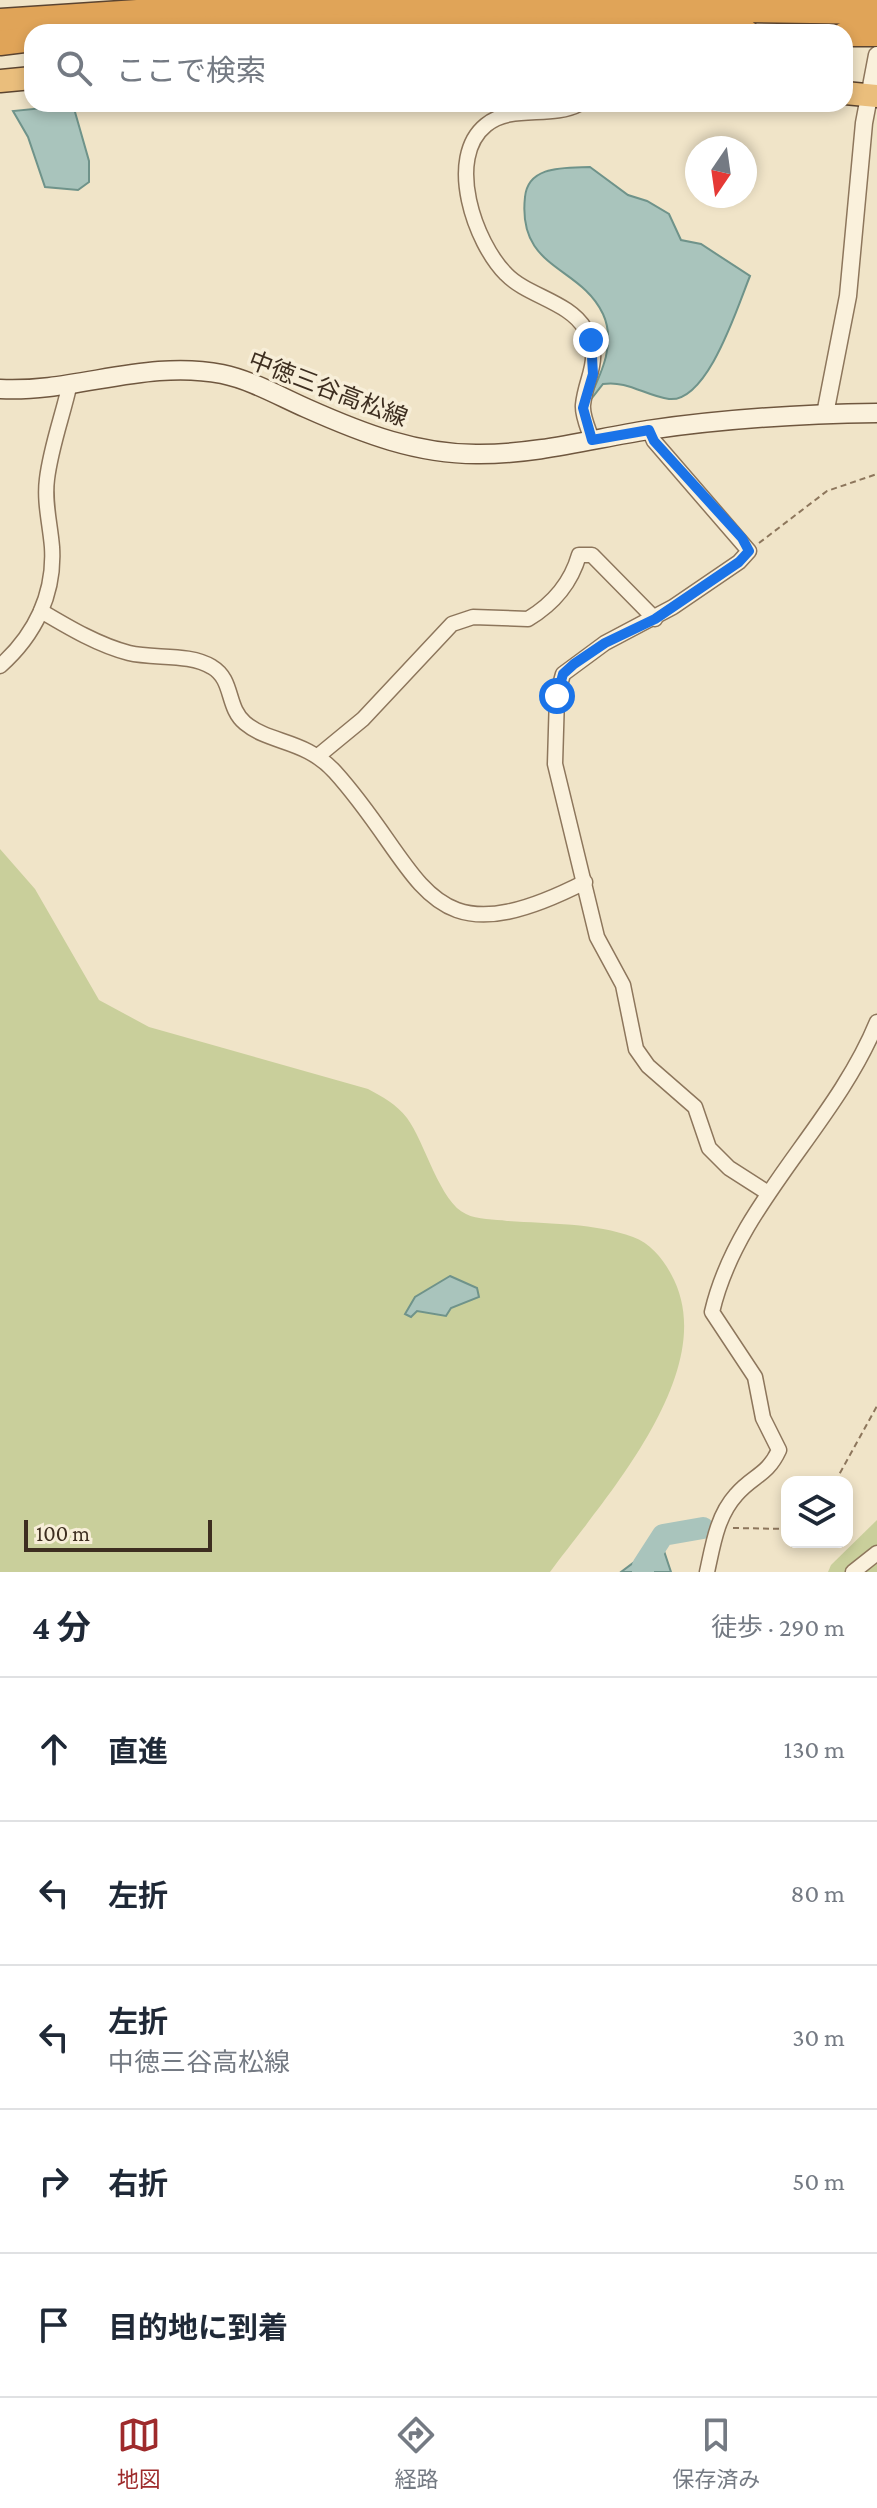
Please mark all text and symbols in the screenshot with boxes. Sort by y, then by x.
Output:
search box [24,24,853,112]
icon: search [52,46,96,90]
text: ここで検索 [116,54,266,87]
north arrow [685,136,757,208]
route end [573,322,609,358]
street label: 中徳三谷高松線 [245,346,411,431]
route start [539,678,575,714]
map controls [781,1476,853,1548]
button: layers [781,1476,853,1548]
scale bar [24,1516,212,1552]
text: 100 m [36,1521,90,1546]
text: 4 分 [32,1609,91,1646]
text: 徒歩 · 290 m [711,1613,845,1642]
icon: ahead [32,1727,76,1771]
text: 直進 [108,1735,168,1768]
text: 130 m [784,1735,845,1764]
icon: left [32,1871,76,1915]
text: 左折 [108,1879,168,1912]
text: 80 m [791,1879,845,1908]
text: 左折 [108,2005,168,2038]
icon: left [32,2015,76,2059]
text: 30 m [792,2023,845,2052]
text: 中徳三谷高松線 [108,2048,290,2077]
icon: right [32,2159,76,2203]
text: 右折 [108,2167,168,2200]
text: 50 m [792,2167,845,2196]
icon: arrive [32,2303,76,2347]
text: 目的地に到着 [108,2311,288,2344]
tab: 地図 [117,2413,161,2493]
tab: 経路 [394,2413,438,2493]
tab: 保存済み [672,2413,760,2493]

